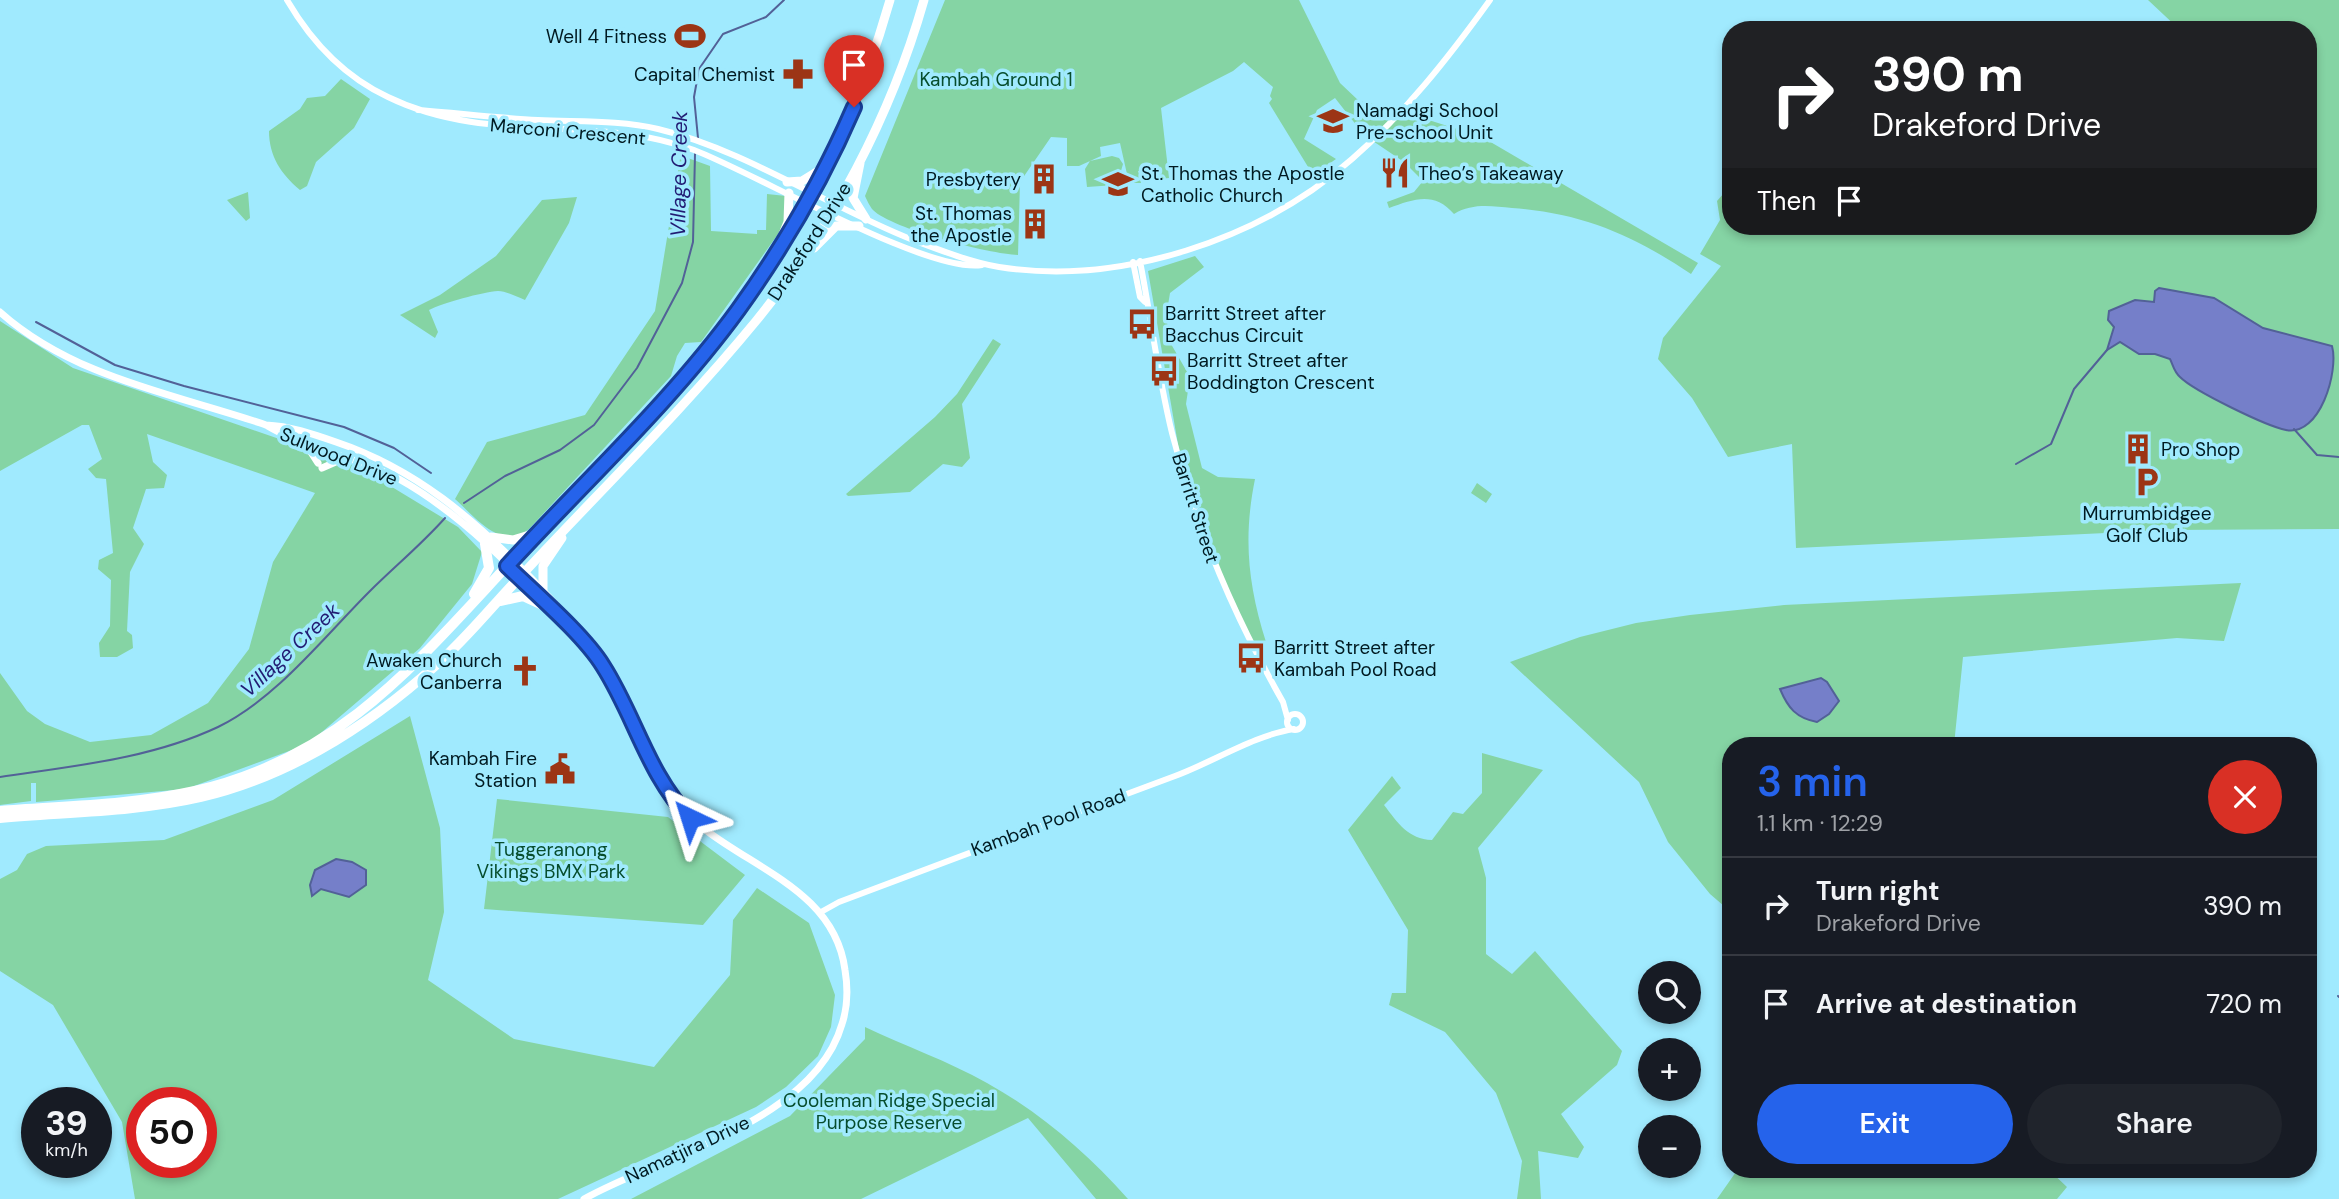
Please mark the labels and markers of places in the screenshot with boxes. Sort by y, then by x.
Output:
sports icon: Well 4 Fitness [673,19,707,53]
place label: Well 4 Fitness [546,24,667,49]
pin [824,35,884,107]
pharmacy icon: Capital Chemist [781,57,815,91]
place label: Capital Chemist [634,62,775,87]
place label: Namadgi School Pre-school Unit [1356,98,1498,145]
school or university icon: Namadgi School Pre-school Unit [1316,104,1350,138]
restaurant icon: Theo’s Takeaway [1378,156,1412,190]
place label: St. Thomas the Apostle Catholic Church [1141,161,1345,208]
place label: Theo’s Takeaway [1418,161,1564,186]
building icon: Presbytery [1027,162,1061,196]
place label: Presbytery [926,167,1021,192]
school or university icon: St. Thomas the Apostle Catholic Church [1101,167,1135,201]
place label: St. Thomas the Apostle [910,201,1012,248]
building icon: St. Thomas the Apostle [1018,207,1052,241]
place label: Barritt Street after Bacchus Circuit [1165,301,1326,348]
bus stop icon: Barritt Street after Bacchus Circuit [1125,307,1159,341]
place label: Barritt Street after Boddington Crescent [1187,348,1375,395]
bus stop icon: Barritt Street after Boddington Crescent [1147,354,1181,388]
building icon: Pro Shop [2121,432,2155,466]
place label: Pro Shop [2161,437,2240,462]
parking icon: Murrumbidgee Golf Club [2130,465,2164,499]
place label: Murrumbidgee Golf Club [2083,501,2211,548]
place label: Barritt Street after Kambah Pool Road [1274,635,1437,682]
bus stop icon: Barritt Street after Kambah Pool Road [1234,641,1268,675]
place label: Awaken Church Canberra [366,648,502,695]
church icon: Awaken Church Canberra [508,654,542,688]
place label: Kambah Fire Station [429,746,537,793]
public building icon: Kambah Fire Station [543,752,577,786]

